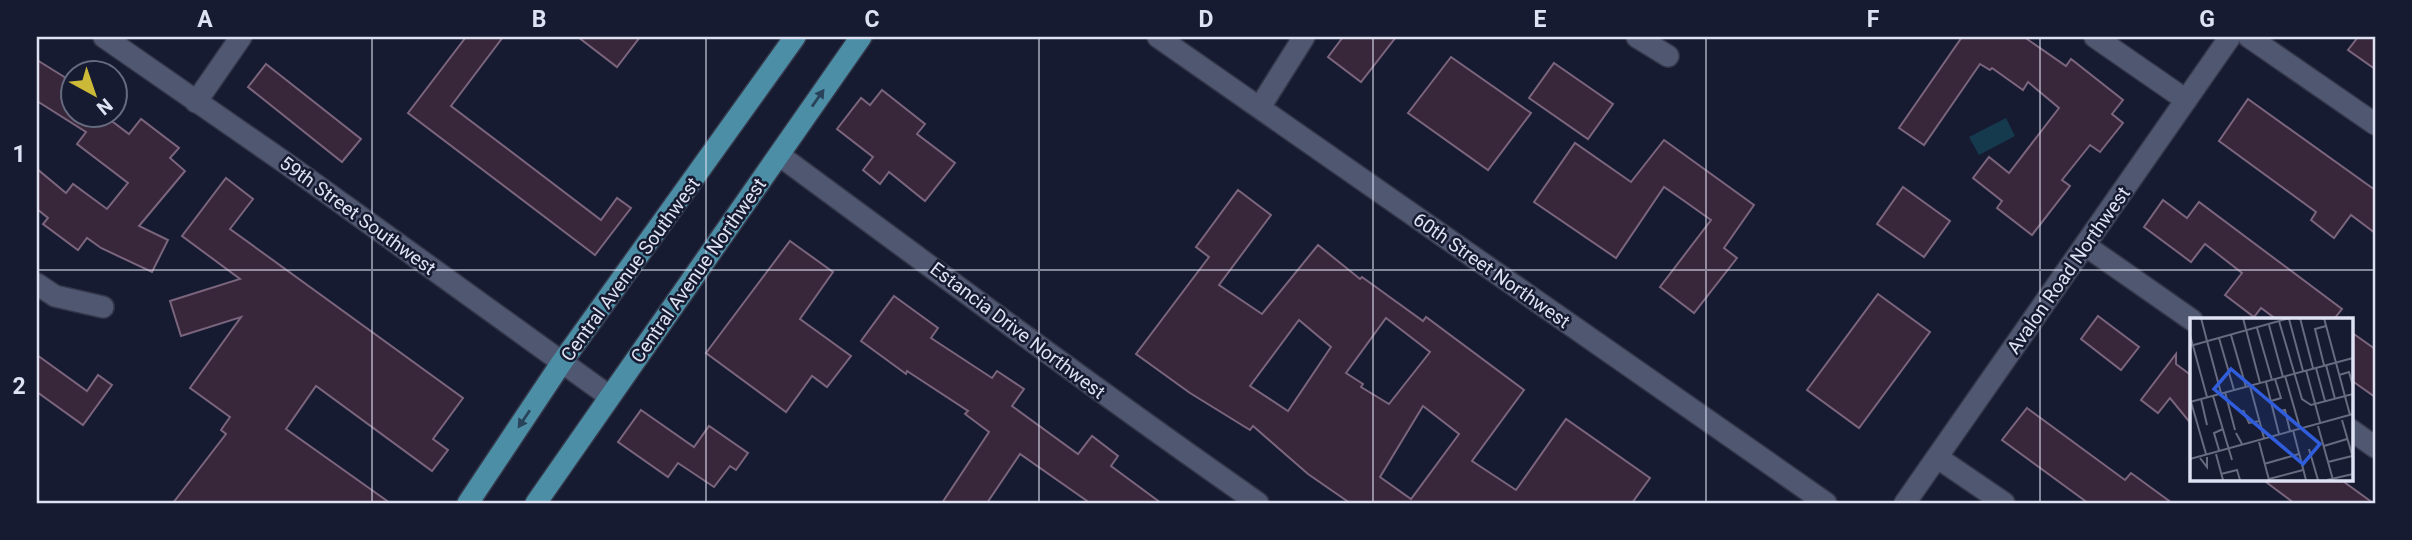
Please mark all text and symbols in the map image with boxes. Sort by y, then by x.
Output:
text: A [197,6,213,33]
text: B [532,6,546,33]
text: C [864,6,880,33]
text: D [1199,6,1213,33]
text: E [1534,6,1547,33]
text: F [1867,6,1880,33]
text: G [2199,6,2215,33]
north arrow [60,60,130,130]
one-way arrow [811,89,824,108]
text: N [92,94,117,120]
text: 1 [12,141,26,168]
street label: 59th Street Southwest [275,151,440,280]
street label: Central Avenue Southwest [556,173,705,366]
street label: Central Avenue Northwest [626,174,771,367]
street label: Avalon Road Northwest [2002,182,2135,358]
street label: 60th Street Northwest [1409,208,1574,333]
street label: Estancia Drive Northwest [926,257,1110,404]
inset map [2190,318,2352,480]
text: 2 [12,373,26,400]
one-way arrow [517,410,531,428]

